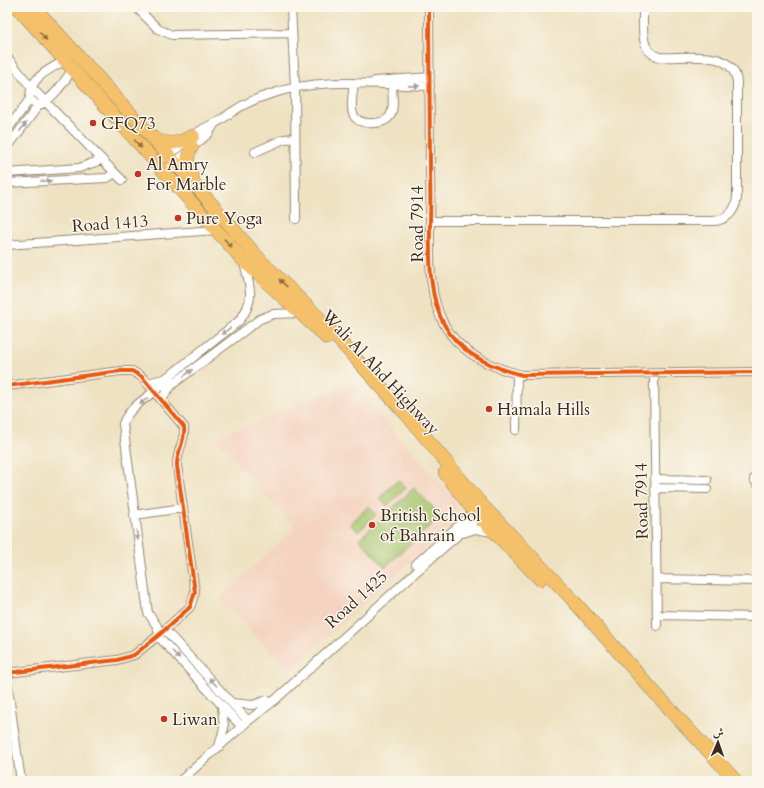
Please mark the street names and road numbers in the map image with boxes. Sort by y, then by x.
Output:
street label: Road 7914 [406,185,429,262]
street label: Road 1413 [71,209,149,238]
street label: Wali Al Ahd Highway [316,304,445,440]
street label: Road 7914 [629,462,654,540]
street label: Road 1425 [320,565,393,634]

